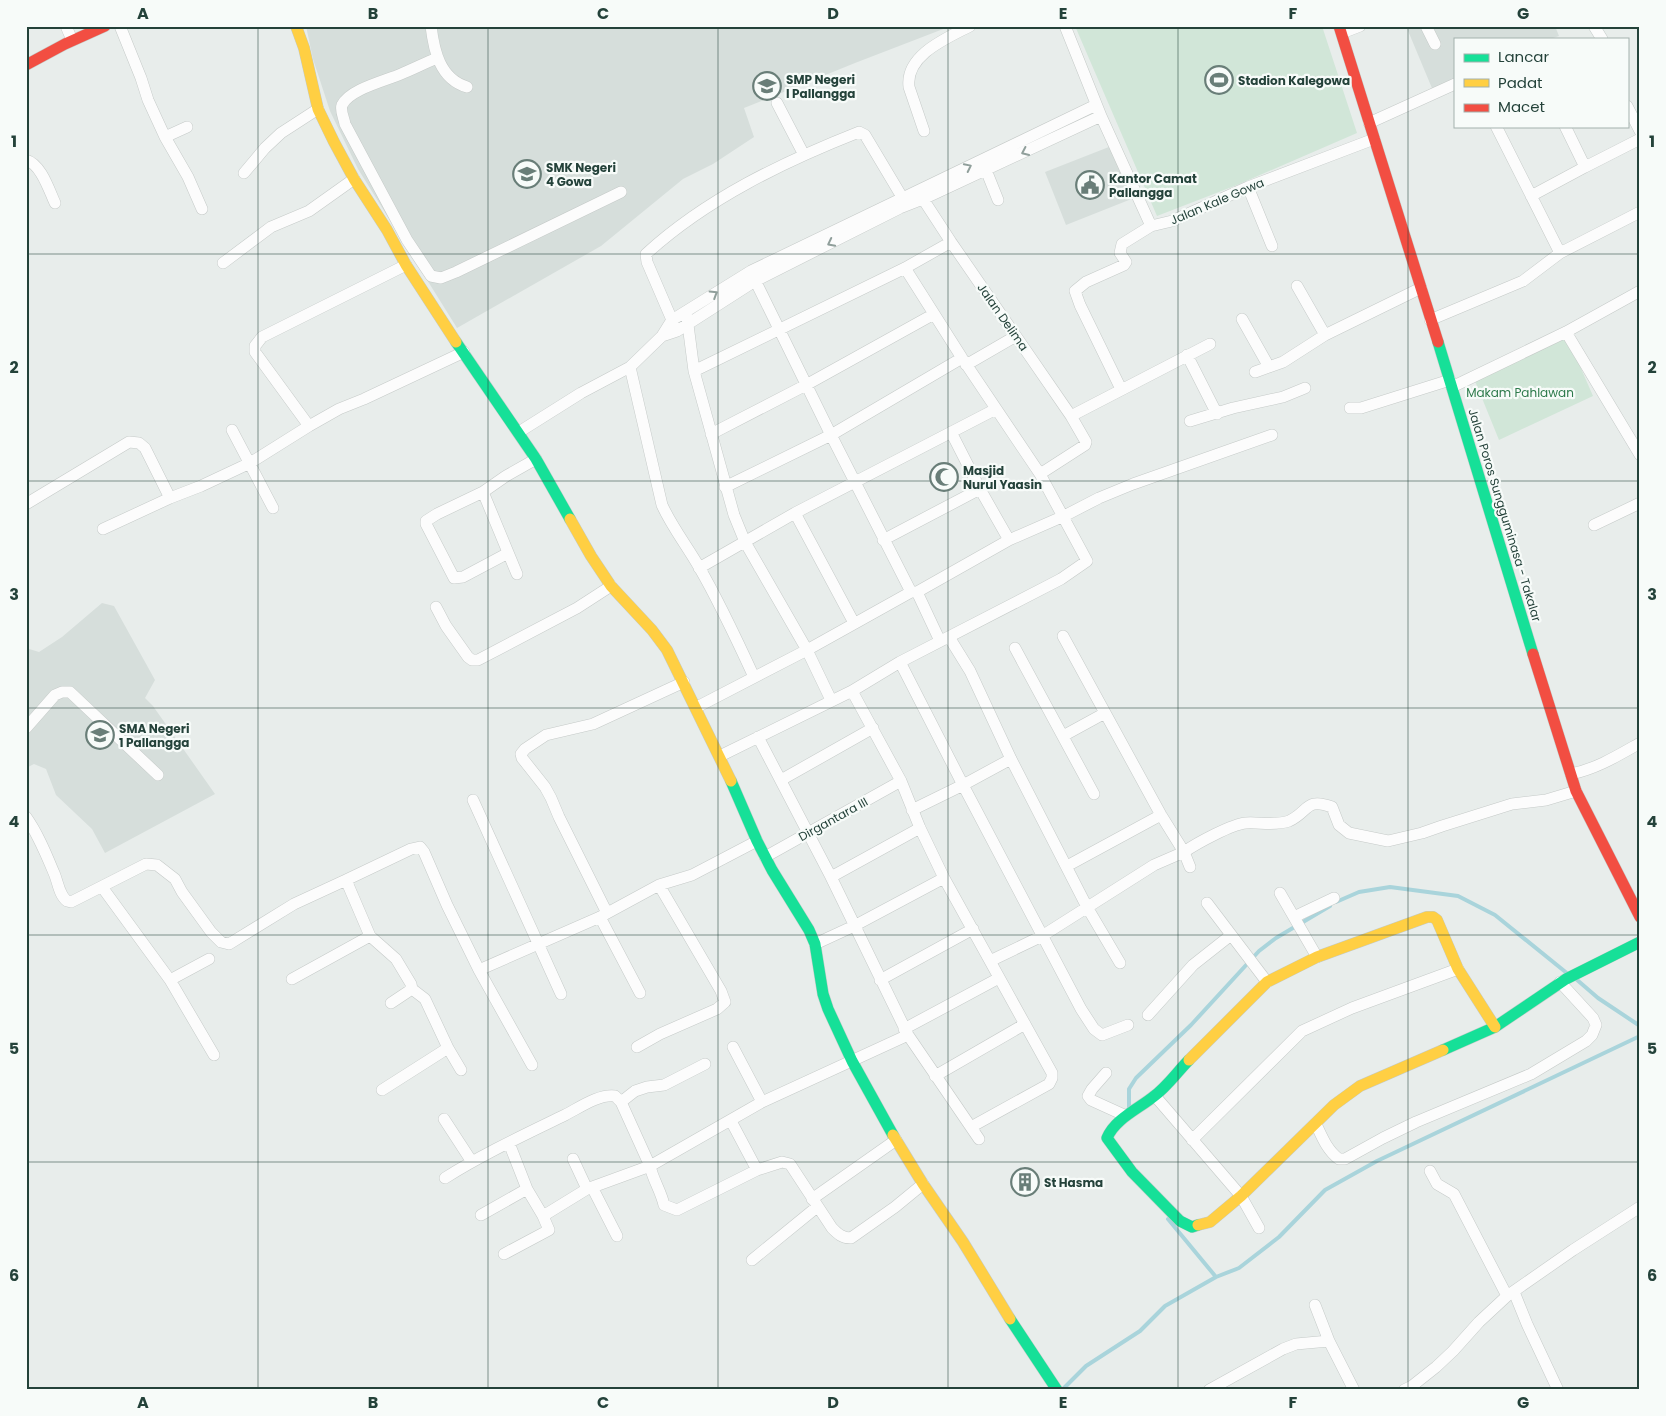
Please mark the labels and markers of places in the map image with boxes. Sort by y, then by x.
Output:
sports icon: Stadion Kalegowa [1204,65,1234,95]
school or university icon: SMP Negeri I Pallangga [752,71,782,101]
place label: SMP Negeri I Pallangga [786,71,855,102]
place label: Stadion Kalegowa [1238,72,1350,89]
school or university icon: SMK Negeri 4 Gowa [512,159,542,189]
place label: SMK Negeri 4 Gowa [546,159,616,190]
public building icon: Kantor Camat Pallangga [1075,170,1105,200]
place label: Kantor Camat Pallangga [1109,170,1197,201]
mosque icon: Masjid Nurul Yaasin [929,462,959,492]
place label: Masjid Nurul Yaasin [963,462,1042,493]
school or university icon: SMA Negeri 1 Pallangga [85,720,115,750]
place label: SMA Negeri 1 Pallangga [119,720,189,751]
building icon: St Hasma [1010,1167,1040,1197]
place label: St Hasma [1044,1174,1103,1191]

